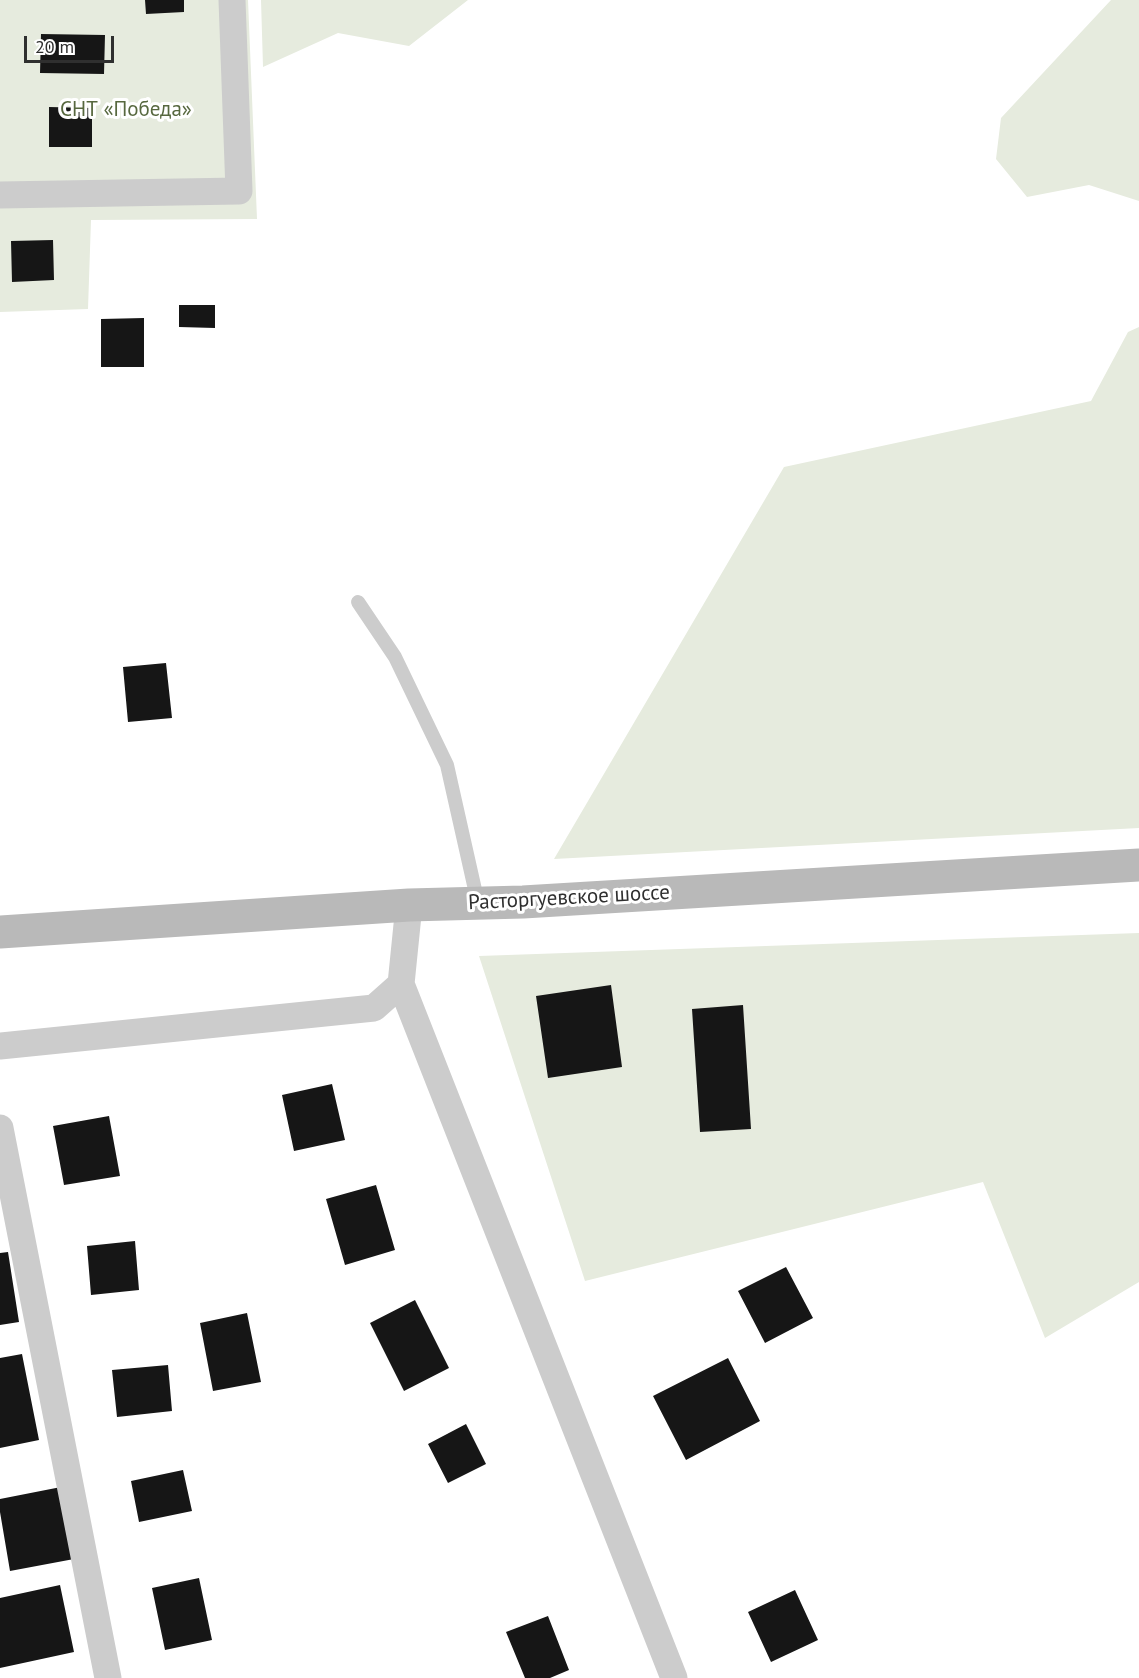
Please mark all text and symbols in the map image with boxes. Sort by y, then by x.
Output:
scale bar [27,24,117,62]
text: 20 m [35,35,74,58]
park label: СНТ «Победа» [60,97,192,123]
street label: Расторгуевское шоссе [468,880,670,916]

